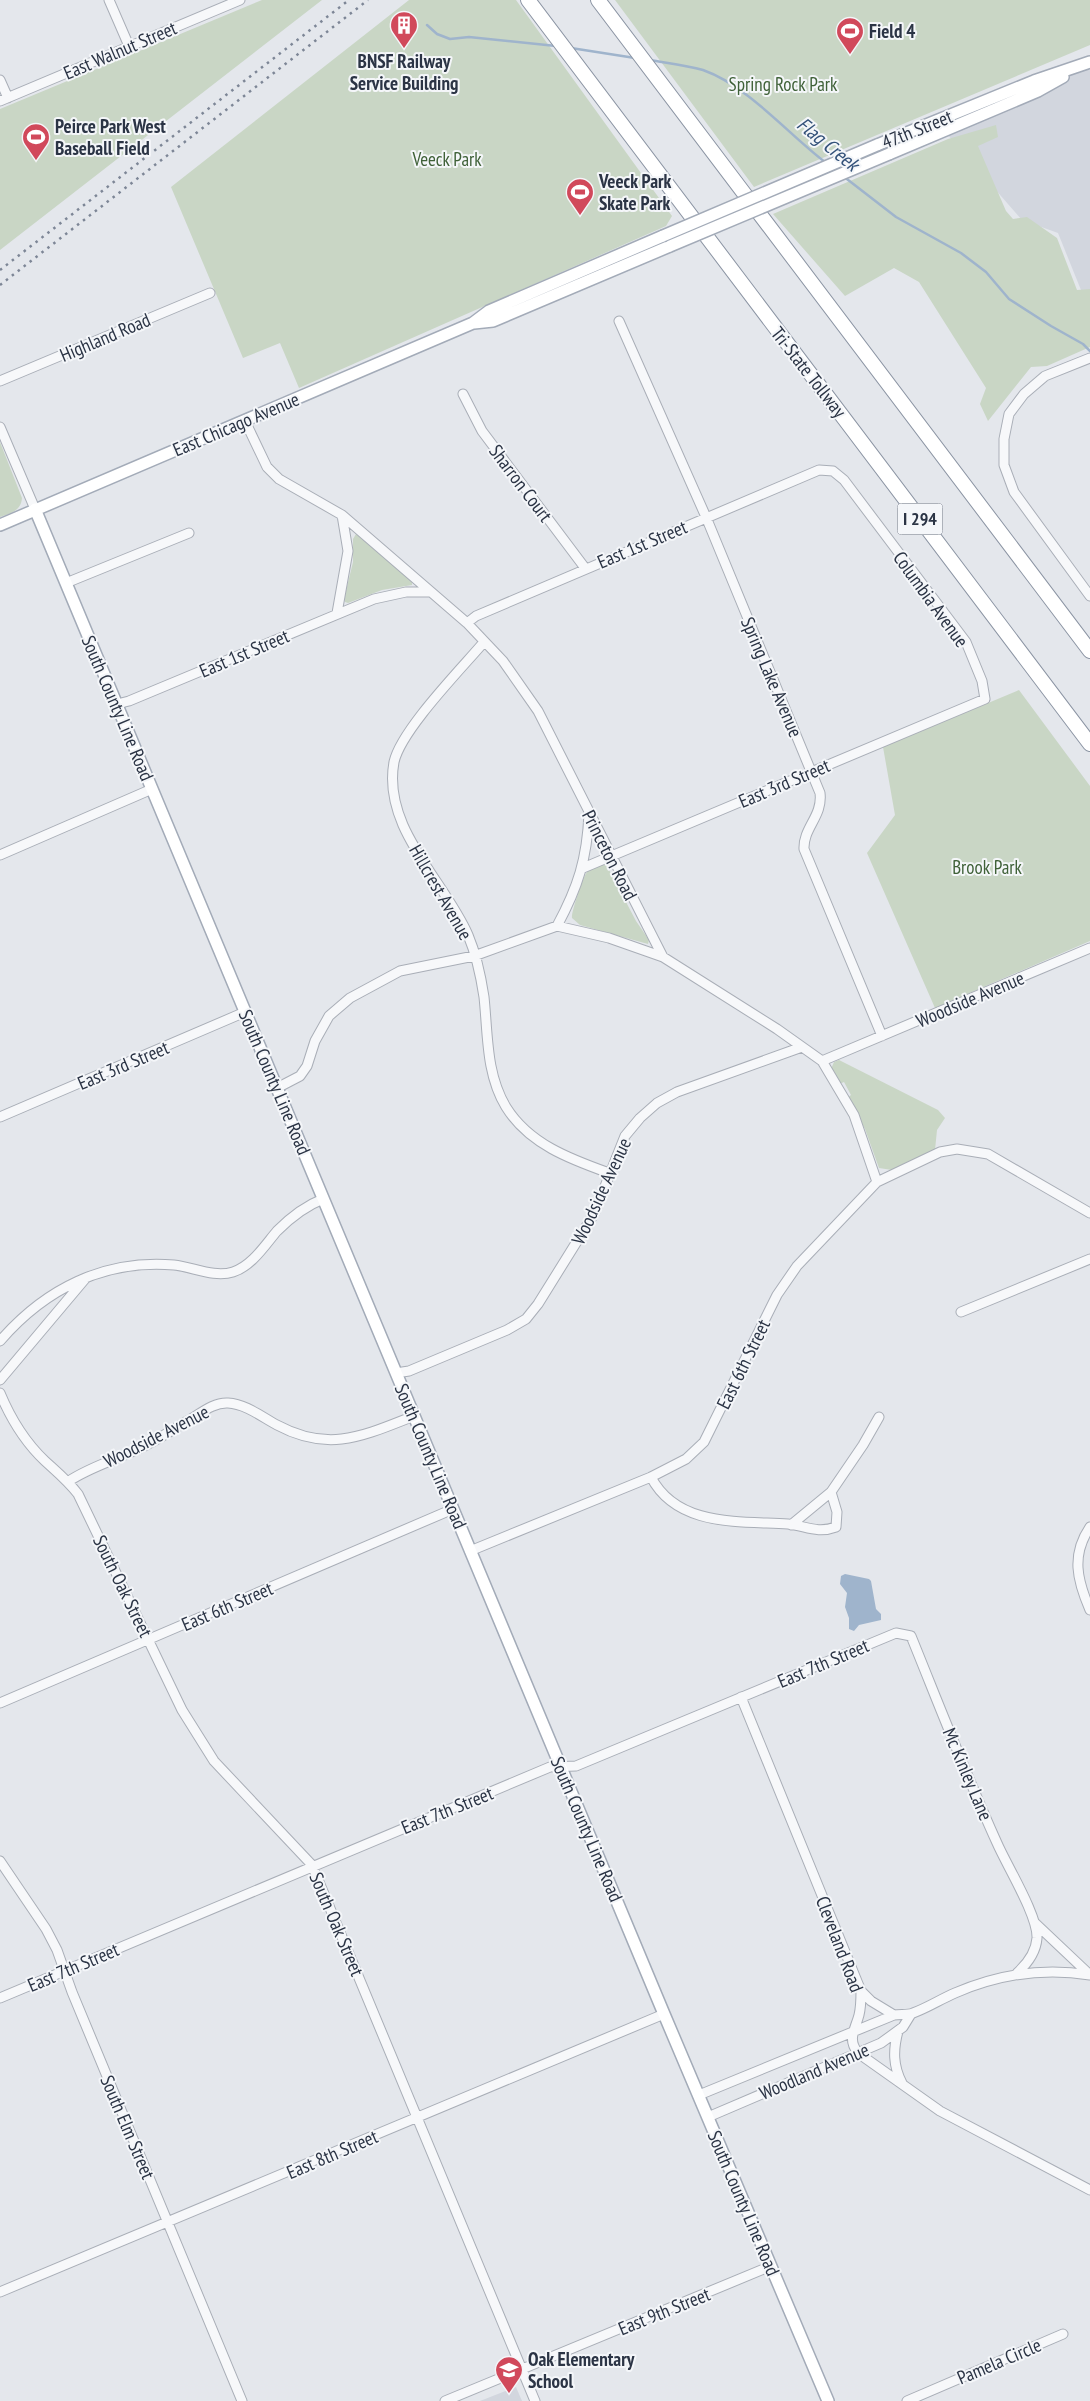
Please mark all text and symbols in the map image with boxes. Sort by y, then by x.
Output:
building icon: BNSF Railway Service Building [389,10,419,49]
street label: East Walnut Street [60,15,181,85]
sports icon: Field 4 [835,16,865,55]
place label: Field 4 [869,19,915,43]
place label: BNSF Railway Service Building [350,49,458,95]
park label: Spring Rock Park [729,72,838,96]
street label: 47th Street [878,104,956,154]
water label: Flag Creek [792,111,866,178]
place label: Peirce Park West Baseball Field [55,114,166,160]
sports icon: Peirce Park West Baseball Field [21,122,51,161]
park label: Veeck Park [411,147,482,171]
place label: Veeck Park Skate Park [598,169,672,215]
sports icon: Veeck Park Skate Park [565,177,595,216]
street label: Highland Road [56,307,154,367]
street label: Tri-State Tollway [766,322,852,423]
street label: East Chicago Avenue [169,387,303,461]
street label: Sharron Court [484,440,558,527]
road number: I 294 [898,504,942,534]
street label: East 1st Street [594,514,691,574]
street label: Columbia Avenue [888,546,974,652]
street label: Spring Lake Avenue [736,613,808,741]
street label: East 1st Street [196,623,293,683]
street label: South County Line Road [77,632,159,784]
street label: East 3rd Street [735,753,834,813]
street label: Princeton Road [577,806,643,904]
street label: Hillcrest Avenue [404,840,478,944]
park label: Brook Park [952,855,1023,879]
street label: Woodside Avenue [912,965,1028,1032]
street label: South County Line Road [234,1006,316,1158]
street label: East 3rd Street [74,1035,173,1095]
street label: Woodside Avenue [566,1134,636,1248]
street label: East 6th Street [711,1314,775,1413]
street label: South County Line Road [390,1380,472,1532]
street label: Woodside Avenue [99,1399,213,1473]
street label: South Oak Street [88,1531,158,1642]
street label: East 6th Street [178,1576,277,1636]
street label: East 7th Street [774,1633,873,1693]
street label: Mc Kinley Lane [938,1724,998,1824]
street label: South County Line Road [546,1753,628,1905]
street label: East 7th Street [398,1780,497,1839]
street label: South Oak Street [304,1868,370,1980]
street label: Cleveland Road [811,1893,869,1995]
street label: East 7th Street [24,1937,123,1997]
street label: Woodland Avenue [756,2037,873,2105]
street label: South Elm Street [95,2071,161,2183]
street label: East 8th Street [283,2124,382,2184]
street label: South County Line Road [703,2127,785,2279]
street label: East 9th Street [615,2281,714,2340]
street label: Pamela Circle [953,2333,1045,2389]
place label: Oak Elementary School [528,2347,635,2393]
school or university icon: Oak Elementary School [494,2355,524,2394]

